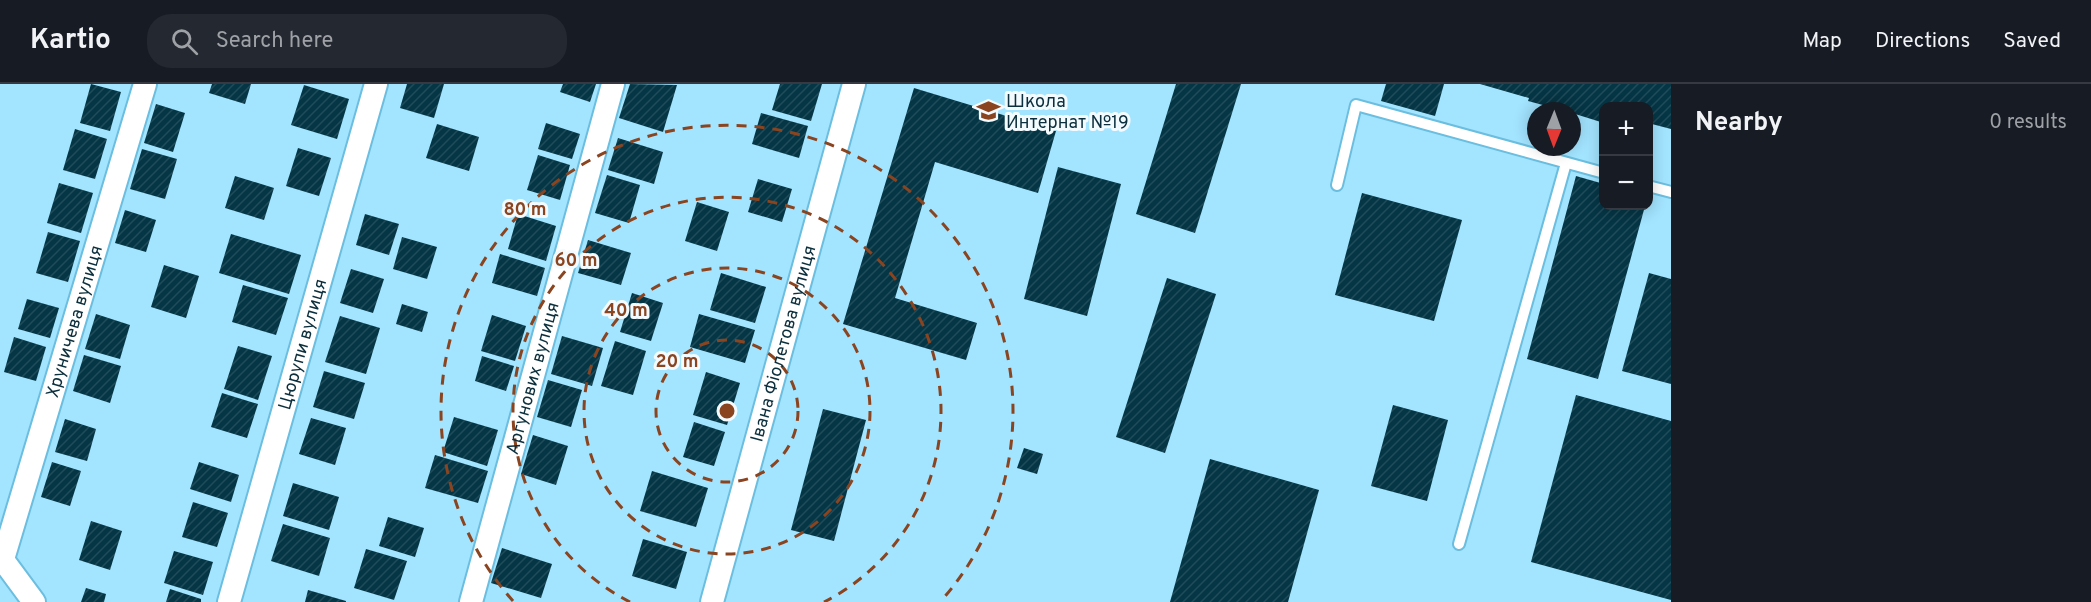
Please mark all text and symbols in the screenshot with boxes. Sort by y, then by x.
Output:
search box [147,14,567,68]
text: Kartio [30,23,111,59]
icon: search [168,25,201,58]
text: Search here [216,28,333,55]
text: Map [1802,28,1842,55]
text: Directions [1875,28,1970,55]
text: Saved [2003,28,2061,55]
place label: Школа Интернат №19 [1006,91,1129,135]
school or university icon: Школа Интернат №19 [975,98,1001,124]
north arrow [1527,102,1581,156]
map controls [1599,102,1653,210]
button: + [1599,102,1653,156]
text: Nearby [1695,107,1783,140]
text: 0 results [1989,110,2067,136]
button: − [1599,156,1653,210]
text: 80 m [503,199,547,222]
street label: Хруничева вулиця [42,243,109,401]
street label: Івана Фіолетова вулиця [746,243,822,445]
text: 60 m [554,250,598,273]
street label: Цюрупи вулиця [274,276,333,413]
street label: Аргунових вулиця [502,300,566,458]
text: 40 m [604,300,648,323]
text: 20 m [655,351,699,374]
centre of rings [717,401,737,421]

